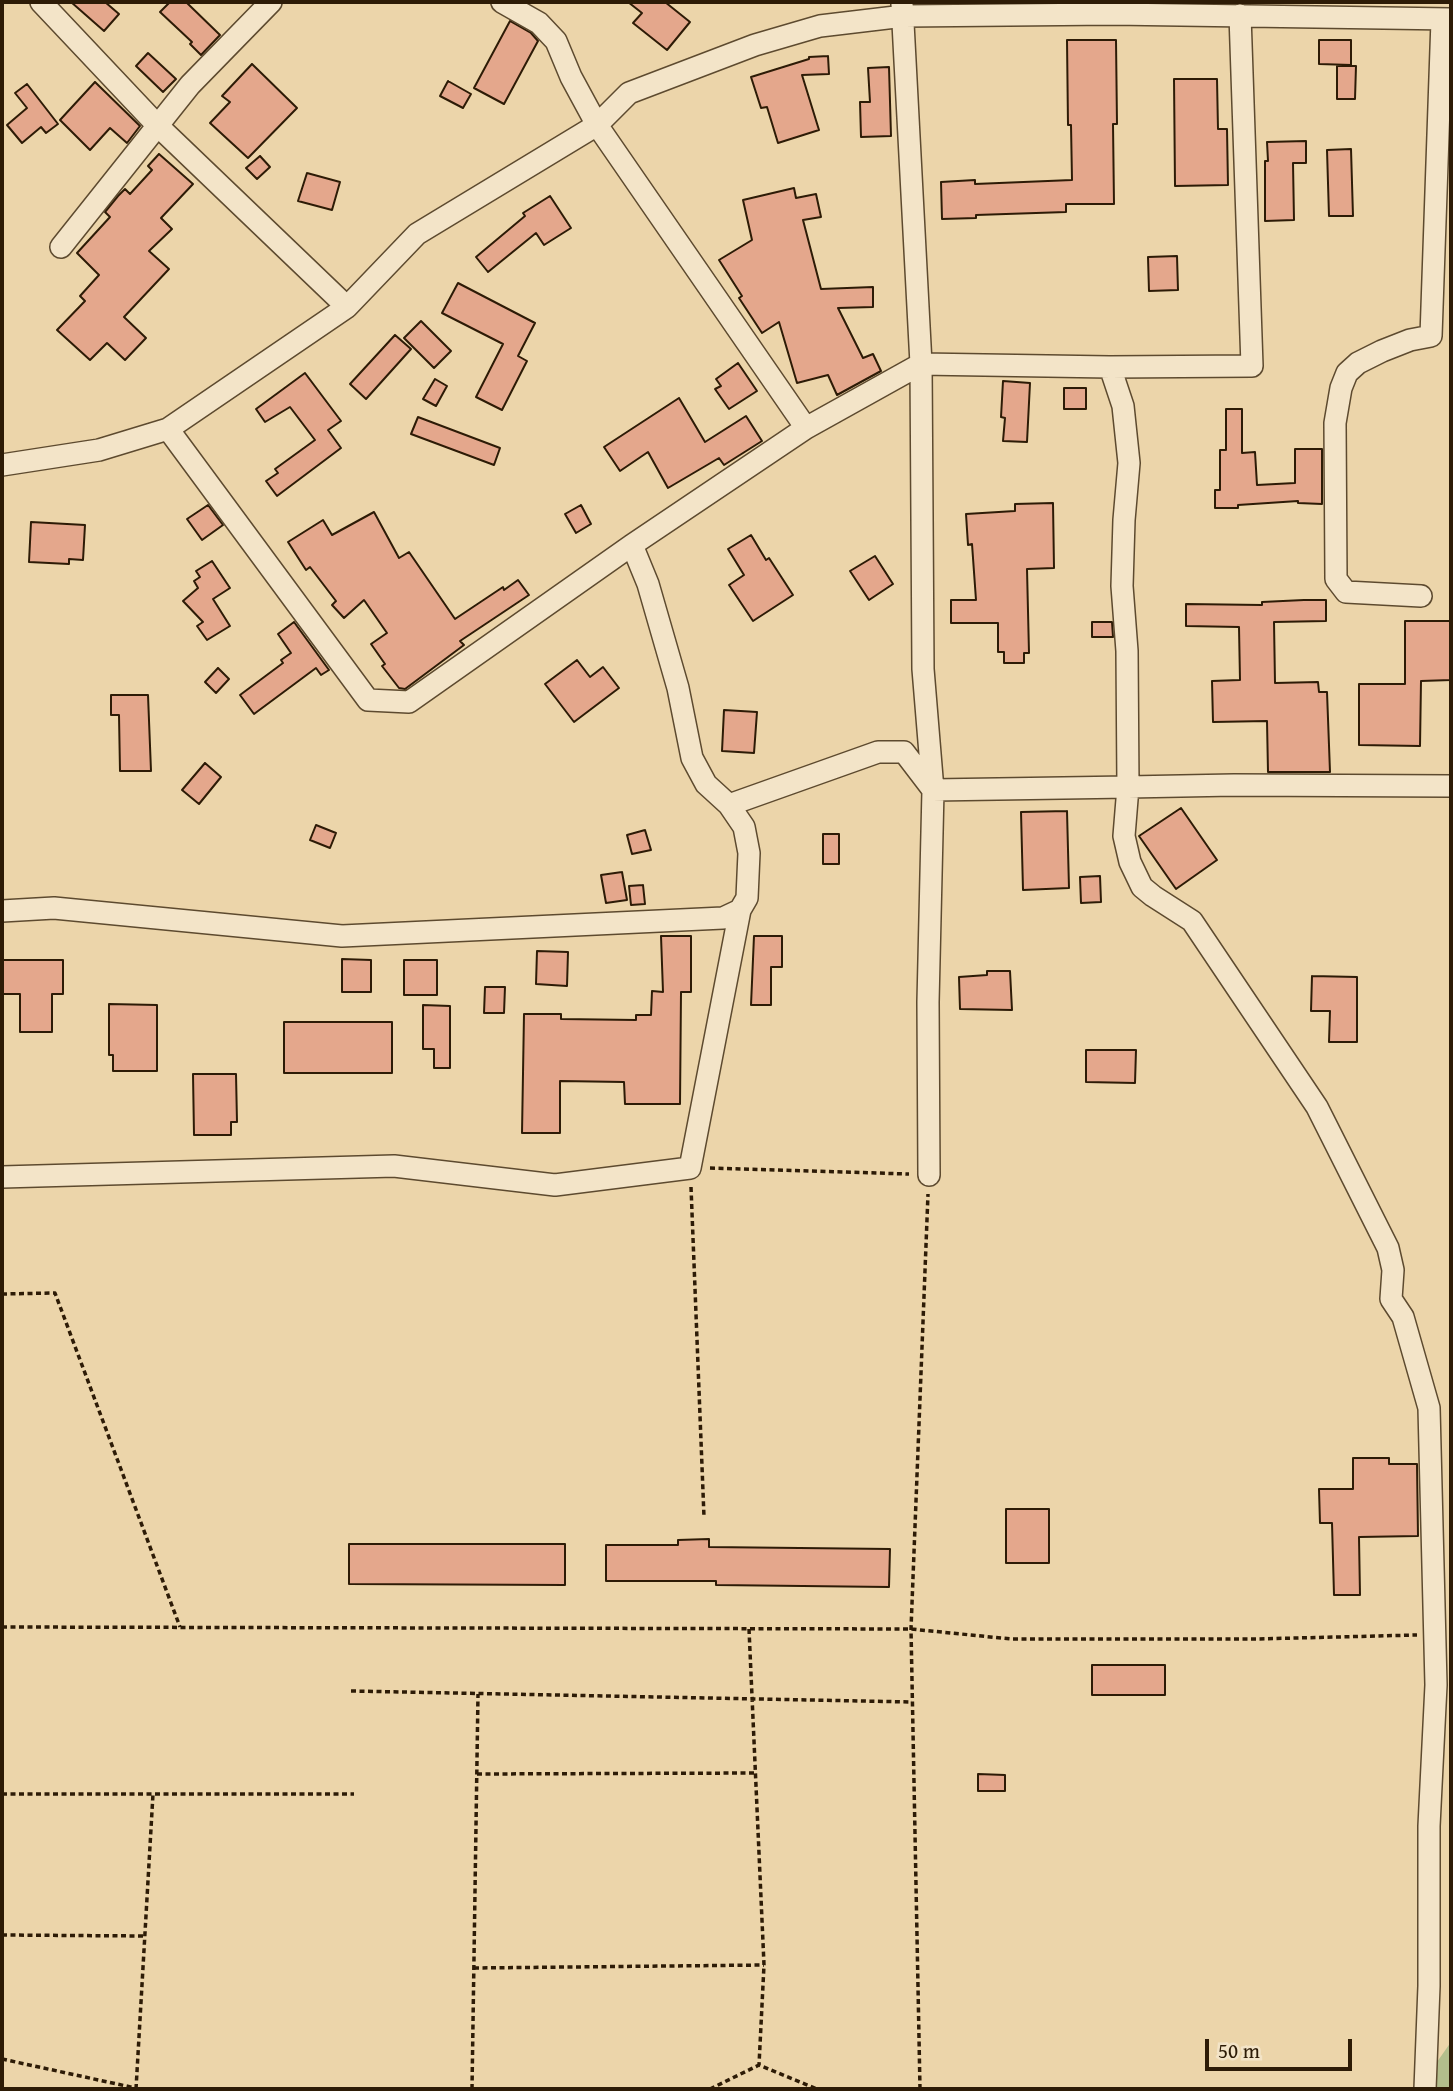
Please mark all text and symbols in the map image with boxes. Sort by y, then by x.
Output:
scale bar [1208,2024,1355,2068]
text: 50 m [1218,2035,1260,2066]

